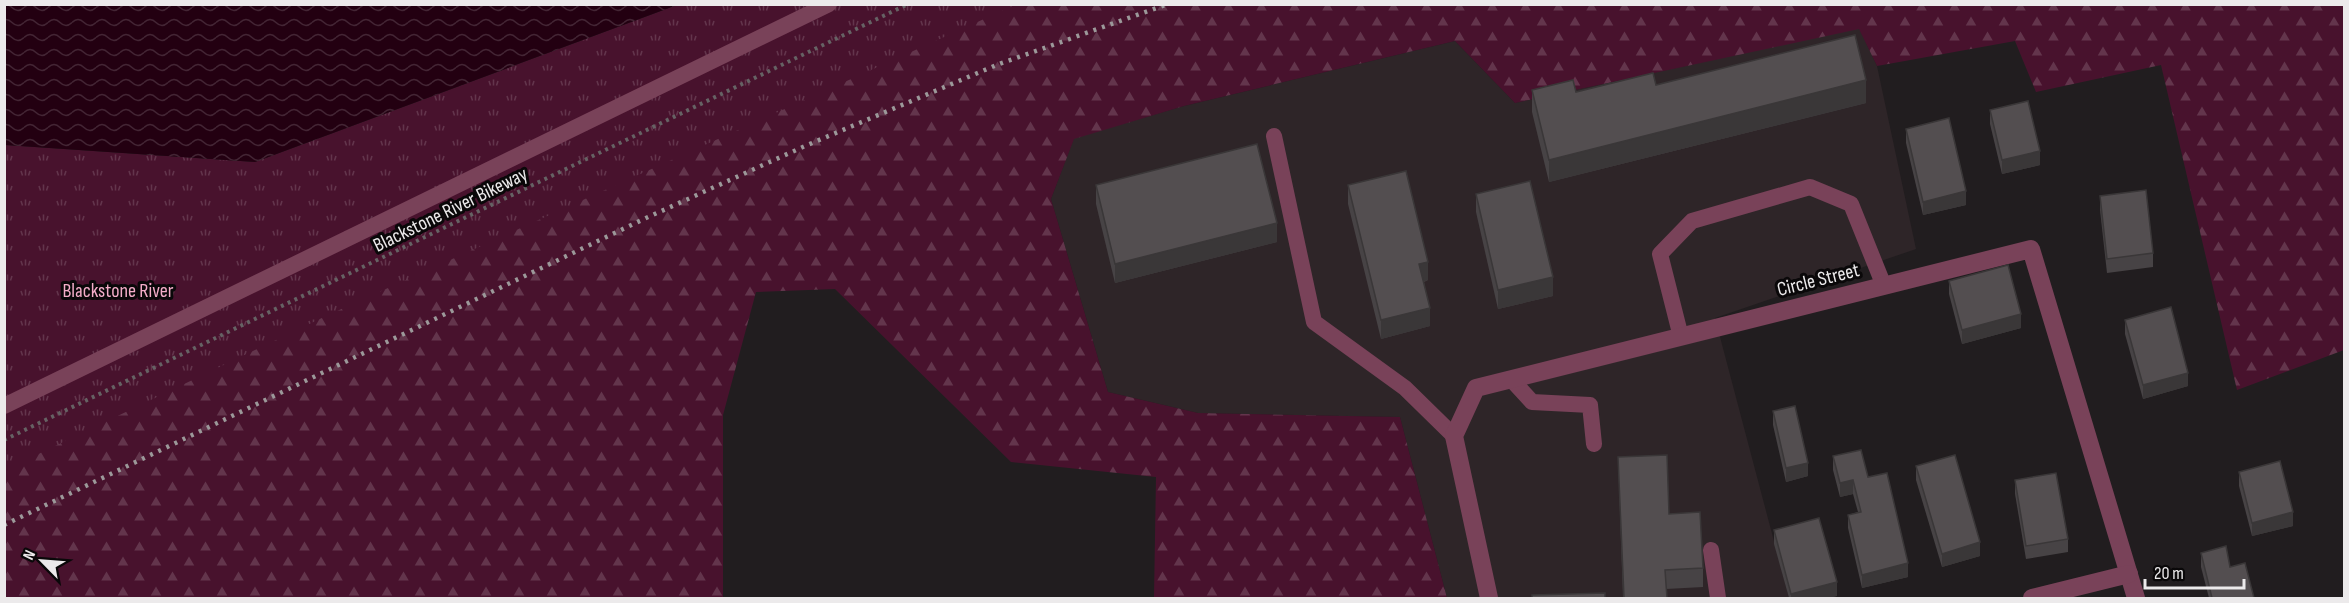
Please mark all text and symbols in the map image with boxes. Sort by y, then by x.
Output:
street label: Blackstone River Bikeway [369,162,532,258]
street label: Circle Street [1775,258,1862,302]
park label: Blackstone River [62,279,174,303]
north arrow [12,531,72,591]
text: N [19,547,40,563]
scale bar [2145,552,2244,590]
text: 20 m [2154,563,2184,584]

